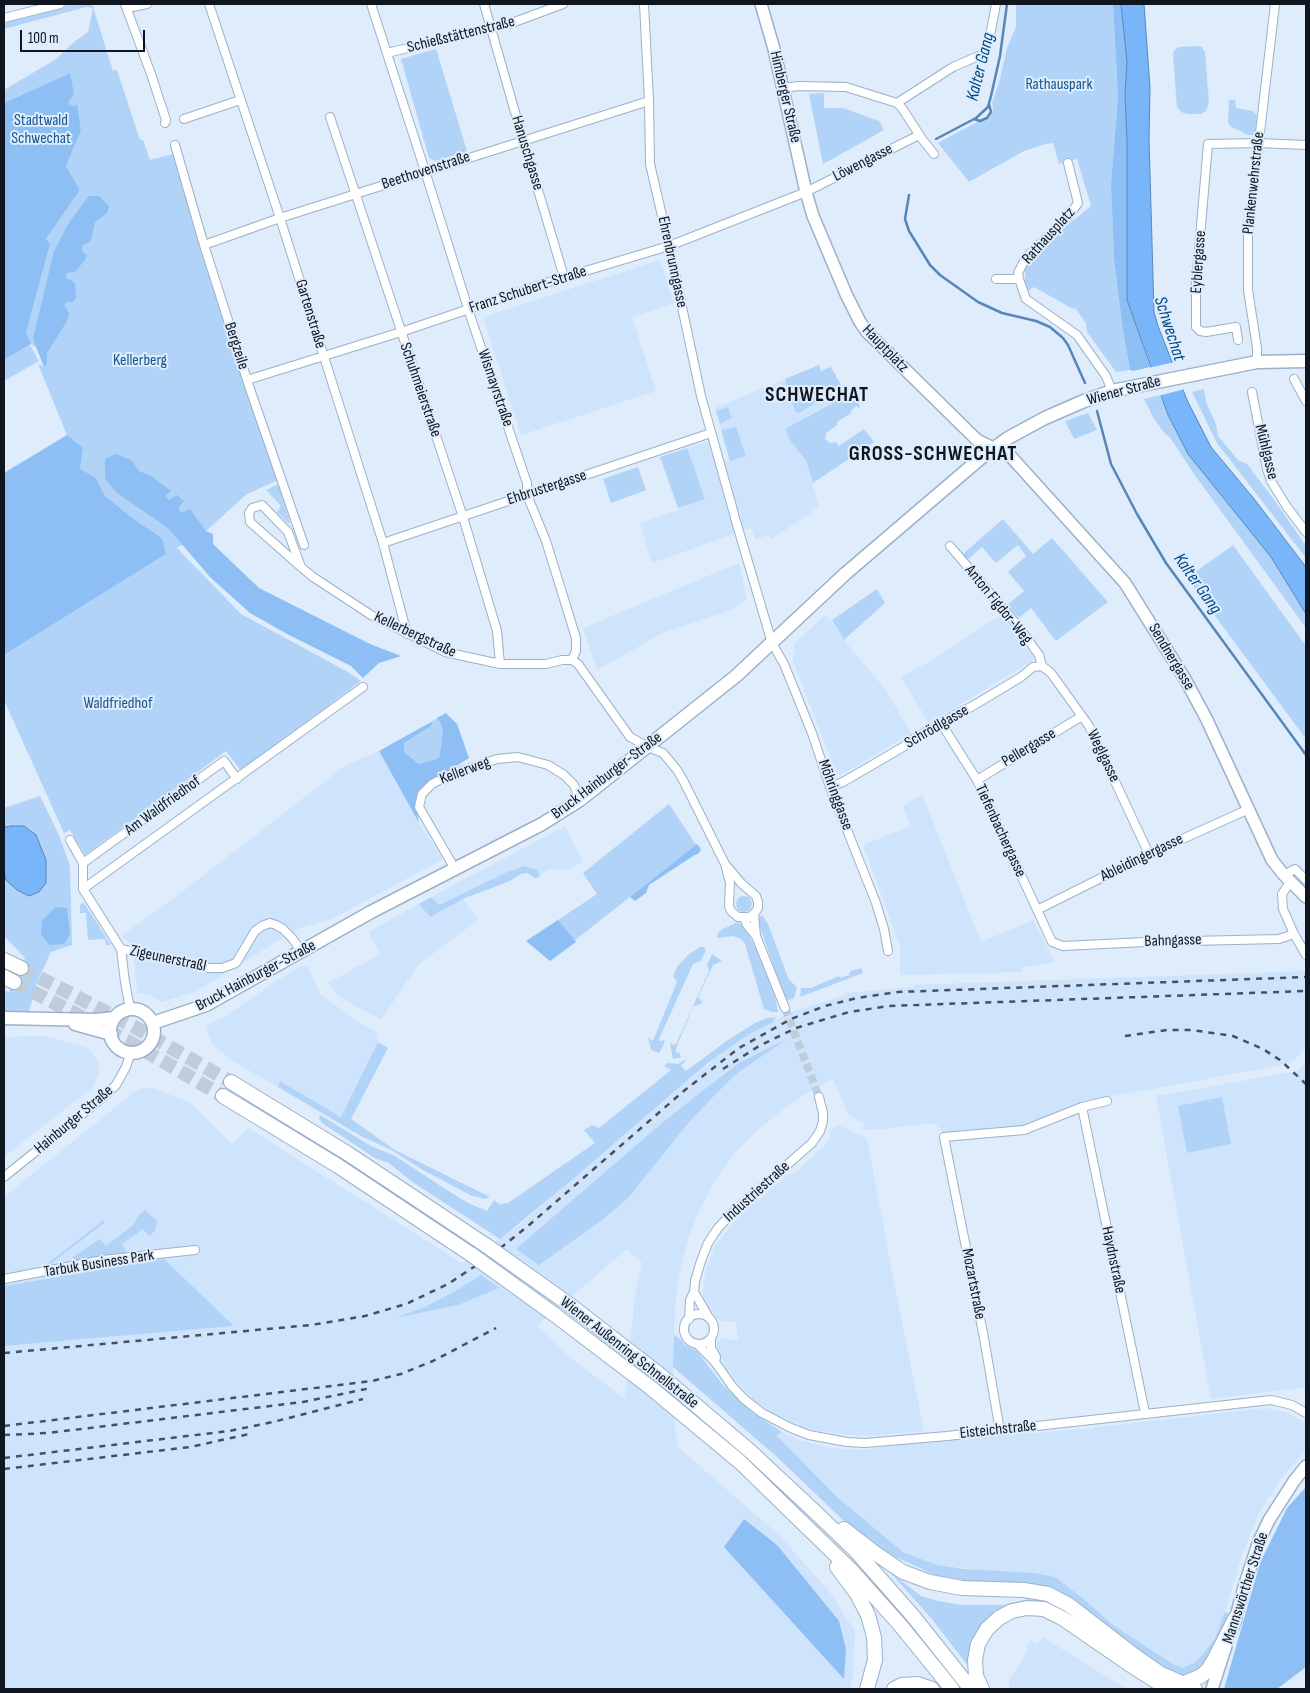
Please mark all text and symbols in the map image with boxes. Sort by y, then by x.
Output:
street label: Schießstättenstraße [405,12,517,58]
scale bar [22,20,148,52]
text: 100 m [28,29,59,48]
water label: Kalter Gang [962,31,1000,103]
street label: Himberger Straße [765,49,805,145]
park label: Rathauspark [1025,75,1093,95]
park label: Stadtwald Schwechat [11,111,71,149]
street label: Hanuschgasse [507,113,547,193]
street label: Plankenwehrstraße [1239,131,1269,235]
street label: Löwengasse [830,140,896,186]
street label: Beethovenstraße [379,148,473,194]
street label: Rathausplatz [1018,204,1080,268]
street label: Ehrenbrunngasse [653,215,691,309]
street label: Eyblergasse [1187,230,1211,294]
street label: Franz Schubert-Straße [467,262,589,318]
street label: Gartenstraße [290,277,330,351]
water label: Schwechat [1148,294,1190,364]
street label: Bergzeile [219,320,253,372]
street label: Hauptplatz [858,321,912,377]
street label: Schuhmeierstraße [395,340,445,440]
street label: Wismayrstraße [473,347,517,429]
park label: Kellerberg [113,351,167,371]
street label: Wiener Straße [1085,372,1163,410]
district label: SCHWECHAT [764,383,870,409]
street label: Mühlgasse [1250,422,1282,482]
district label: GROSS-SCHWECHAT [847,442,1019,468]
street label: Ehbrustergasse [505,466,589,510]
water label: Kalter Gang [1168,549,1226,619]
street label: Anton Figdor-Weg [960,561,1036,649]
street label: Kellerbergstraße [371,608,459,662]
street label: Sendnergasse [1144,620,1198,694]
park label: Waldfriedhof [83,694,153,714]
street label: Schrödlgasse [902,701,972,753]
street label: Pellergasse [998,724,1060,772]
street label: Weglgasse [1082,727,1124,785]
street label: Bruck Hainburger-Straße [548,728,666,824]
street label: Kellerweg [437,753,493,789]
street label: Möhringgasse [813,757,857,833]
street label: Am Waldfriedhof [121,772,205,840]
street label: Tiefenbachergasse [970,782,1030,880]
street label: Ableidingergasse [1098,830,1186,886]
street label: Bahngasse [1144,930,1202,952]
street label: Bruck Hainburger-Straße [193,936,319,1016]
street label: Zigeunerstraßl [128,942,208,976]
street label: Hainburger Straße [31,1082,117,1158]
street label: Industriestraße [720,1157,794,1227]
street label: Haydnstraße [1097,1225,1129,1295]
street label: Tarbuk Business Park [43,1246,155,1282]
street label: Mozartstraße [957,1247,989,1321]
street label: Wiener Außenring Schnellstraße [556,1293,702,1413]
street label: Eisteichstraße [959,1416,1037,1444]
street label: Mannswörther Straße [1219,1530,1273,1646]

